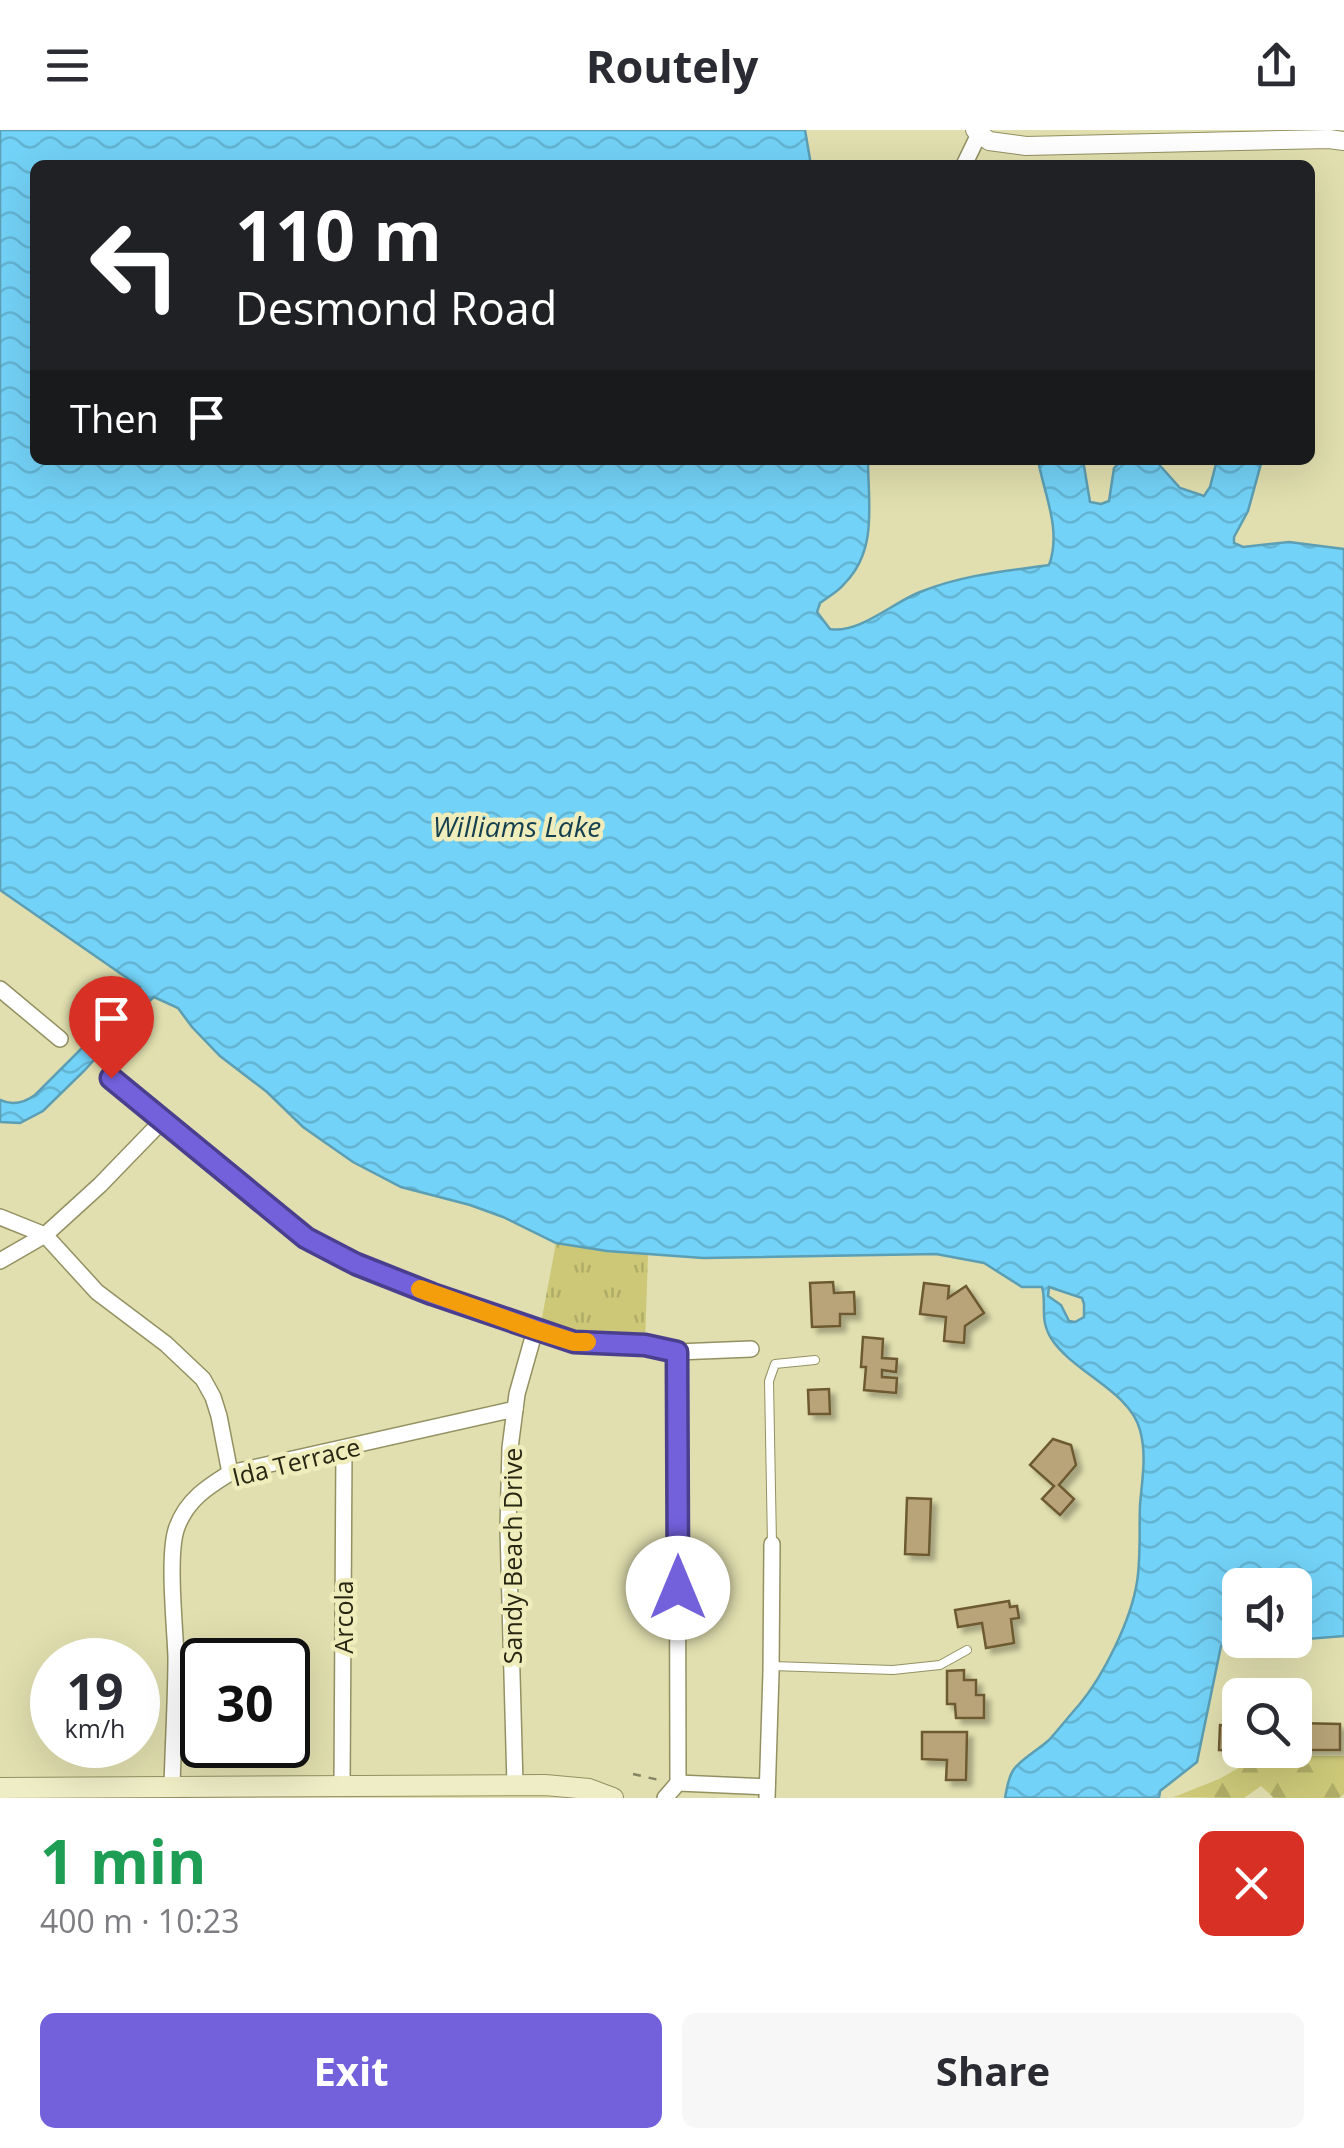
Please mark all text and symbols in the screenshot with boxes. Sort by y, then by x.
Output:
text: Routely [586,35,758,96]
icon: menu [40,38,95,93]
icon: share [1249,38,1304,93]
text: 110 m [235,186,442,282]
icon: left [70,200,200,330]
text: Desmond Road [235,277,557,338]
icon: arrive [179,390,234,445]
text: Then [70,392,159,444]
water label: Williams Lake [433,807,601,845]
pin [69,976,154,1079]
icon: arrive [84,991,139,1046]
street label: Ida Terrace [228,1429,364,1493]
street label: Sandy Beach Drive [495,1448,529,1664]
position arrow [626,1536,730,1640]
map controls [1222,1568,1312,1768]
button: sound [1222,1568,1312,1658]
street label: Arcola [326,1580,360,1654]
speed limit sign: 30 [180,1638,310,1768]
text: 19 [66,1657,124,1725]
button: search [1222,1678,1312,1768]
text: km/h [65,1711,125,1745]
text: 1 min [40,1820,207,1902]
button: close [1199,1831,1304,1936]
text: 400 m · 10:23 [40,1899,239,1942]
button: Exit [40,2013,662,2128]
button: Share [682,2013,1304,2128]

